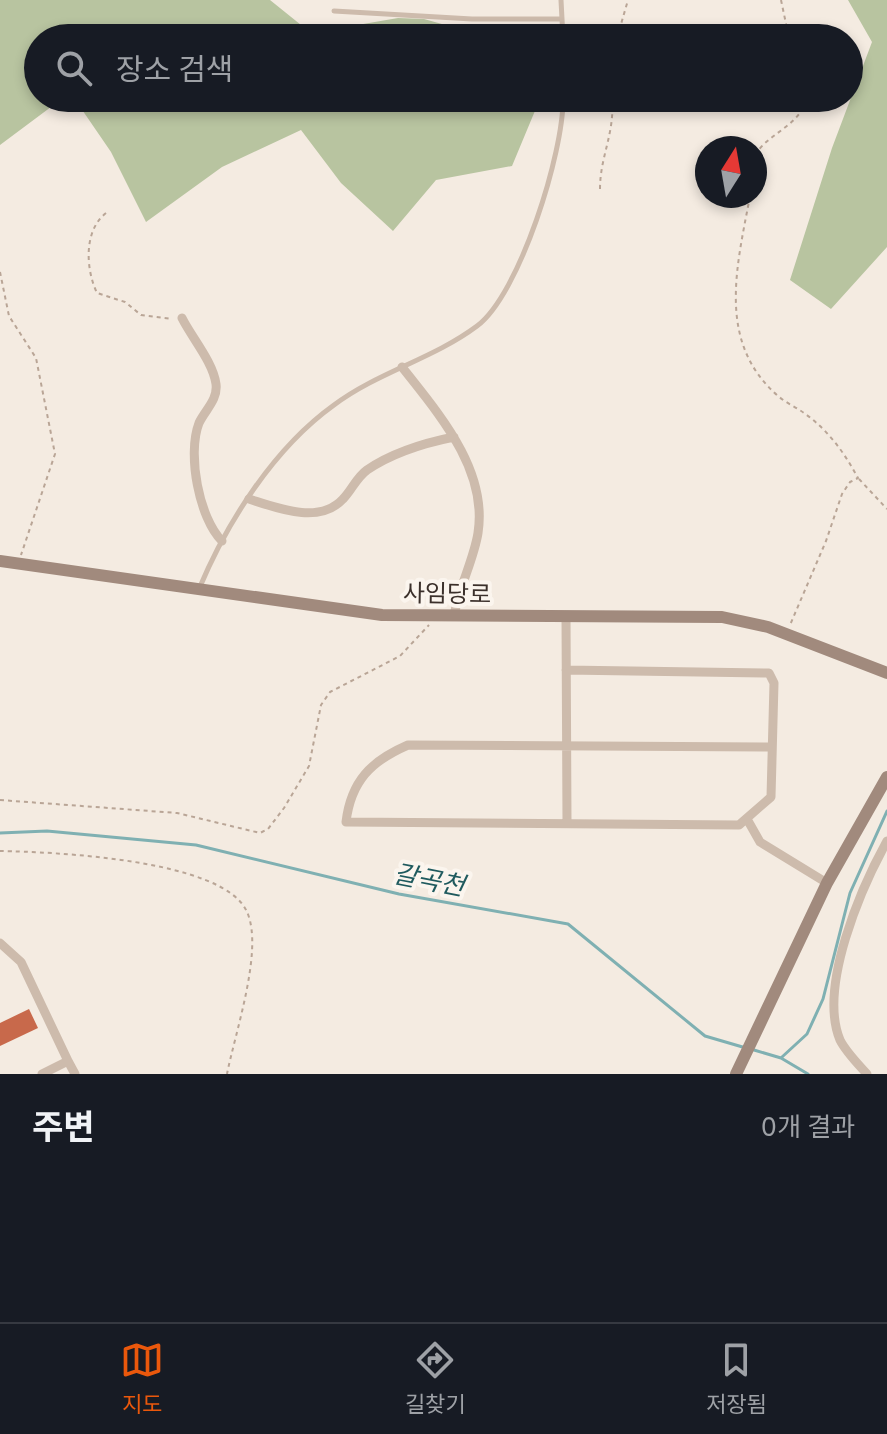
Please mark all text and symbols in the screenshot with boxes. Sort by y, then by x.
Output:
search box [24,24,863,112]
icon: search [52,46,96,90]
text: 장소 검색 [116,54,233,91]
north arrow [695,136,767,208]
street label: 사임당로 [403,580,491,612]
water label: 갈곡천 [390,859,470,906]
text: 주변 [32,1109,95,1152]
text: 0개 결과 [760,1113,855,1146]
tab: 지도 [120,1338,164,1420]
tab: 길찾기 [405,1338,465,1420]
tab: 저장됨 [706,1338,767,1420]

